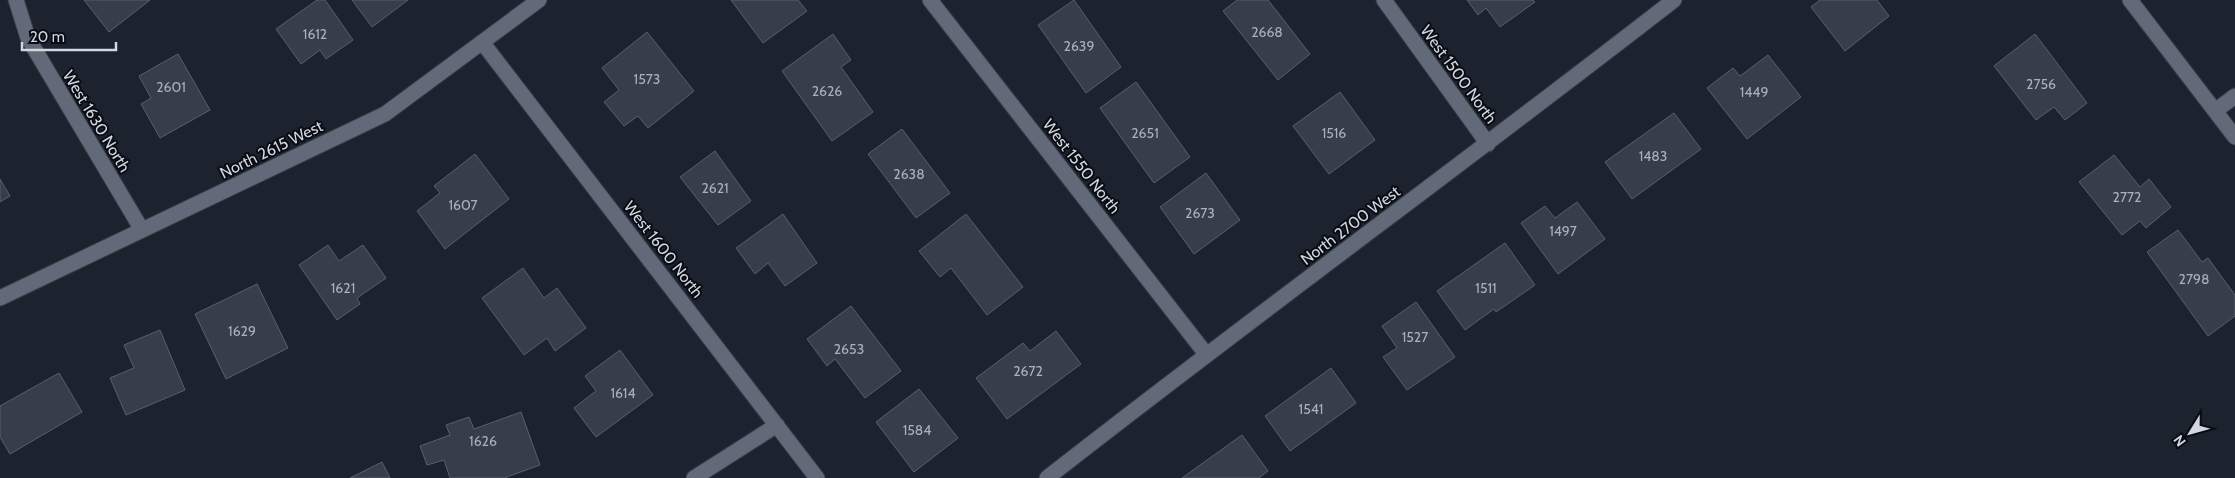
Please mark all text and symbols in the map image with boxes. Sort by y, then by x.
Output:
scale bar [22,20,116,52]
street label: West 1500 North [1416,21,1501,127]
house number: 2668 [1251,23,1283,41]
house number: 1612 [303,25,327,43]
text: 20 m [30,28,65,46]
house number: 2639 [1064,37,1094,55]
street label: West 1630 North [59,67,134,175]
house number: 1573 [634,70,660,88]
house number: 2756 [2026,75,2056,93]
house number: 2601 [156,78,186,96]
house number: 2626 [812,82,842,100]
house number: 1449 [1740,83,1768,101]
street label: West 1550 North [1039,115,1124,217]
street label: North 2615 West [217,116,326,183]
house number: 2651 [1131,124,1159,142]
house number: 1516 [1322,124,1346,142]
house number: 1483 [1639,147,1667,165]
house number: 2638 [893,165,925,183]
house number: 2621 [701,179,729,197]
street label: North 2700 West [1297,181,1404,269]
house number: 2772 [2113,188,2141,206]
house number: 1607 [448,196,478,214]
street label: West 1600 North [620,197,707,301]
house number: 2673 [1185,204,1215,222]
house number: 1497 [1549,222,1577,240]
house number: 2798 [2179,270,2209,288]
house number: 1621 [331,279,355,297]
house number: 1511 [1475,279,1497,297]
house number: 1629 [228,322,256,340]
house number: 1527 [1402,328,1428,346]
house number: 2653 [834,340,864,358]
house number: 2672 [1013,362,1043,380]
house number: 1614 [610,384,636,402]
house number: 1541 [1299,400,1323,418]
north arrow [2165,408,2215,458]
house number: 1584 [903,421,931,439]
text: N [2169,431,2190,450]
house number: 1626 [469,432,497,450]

